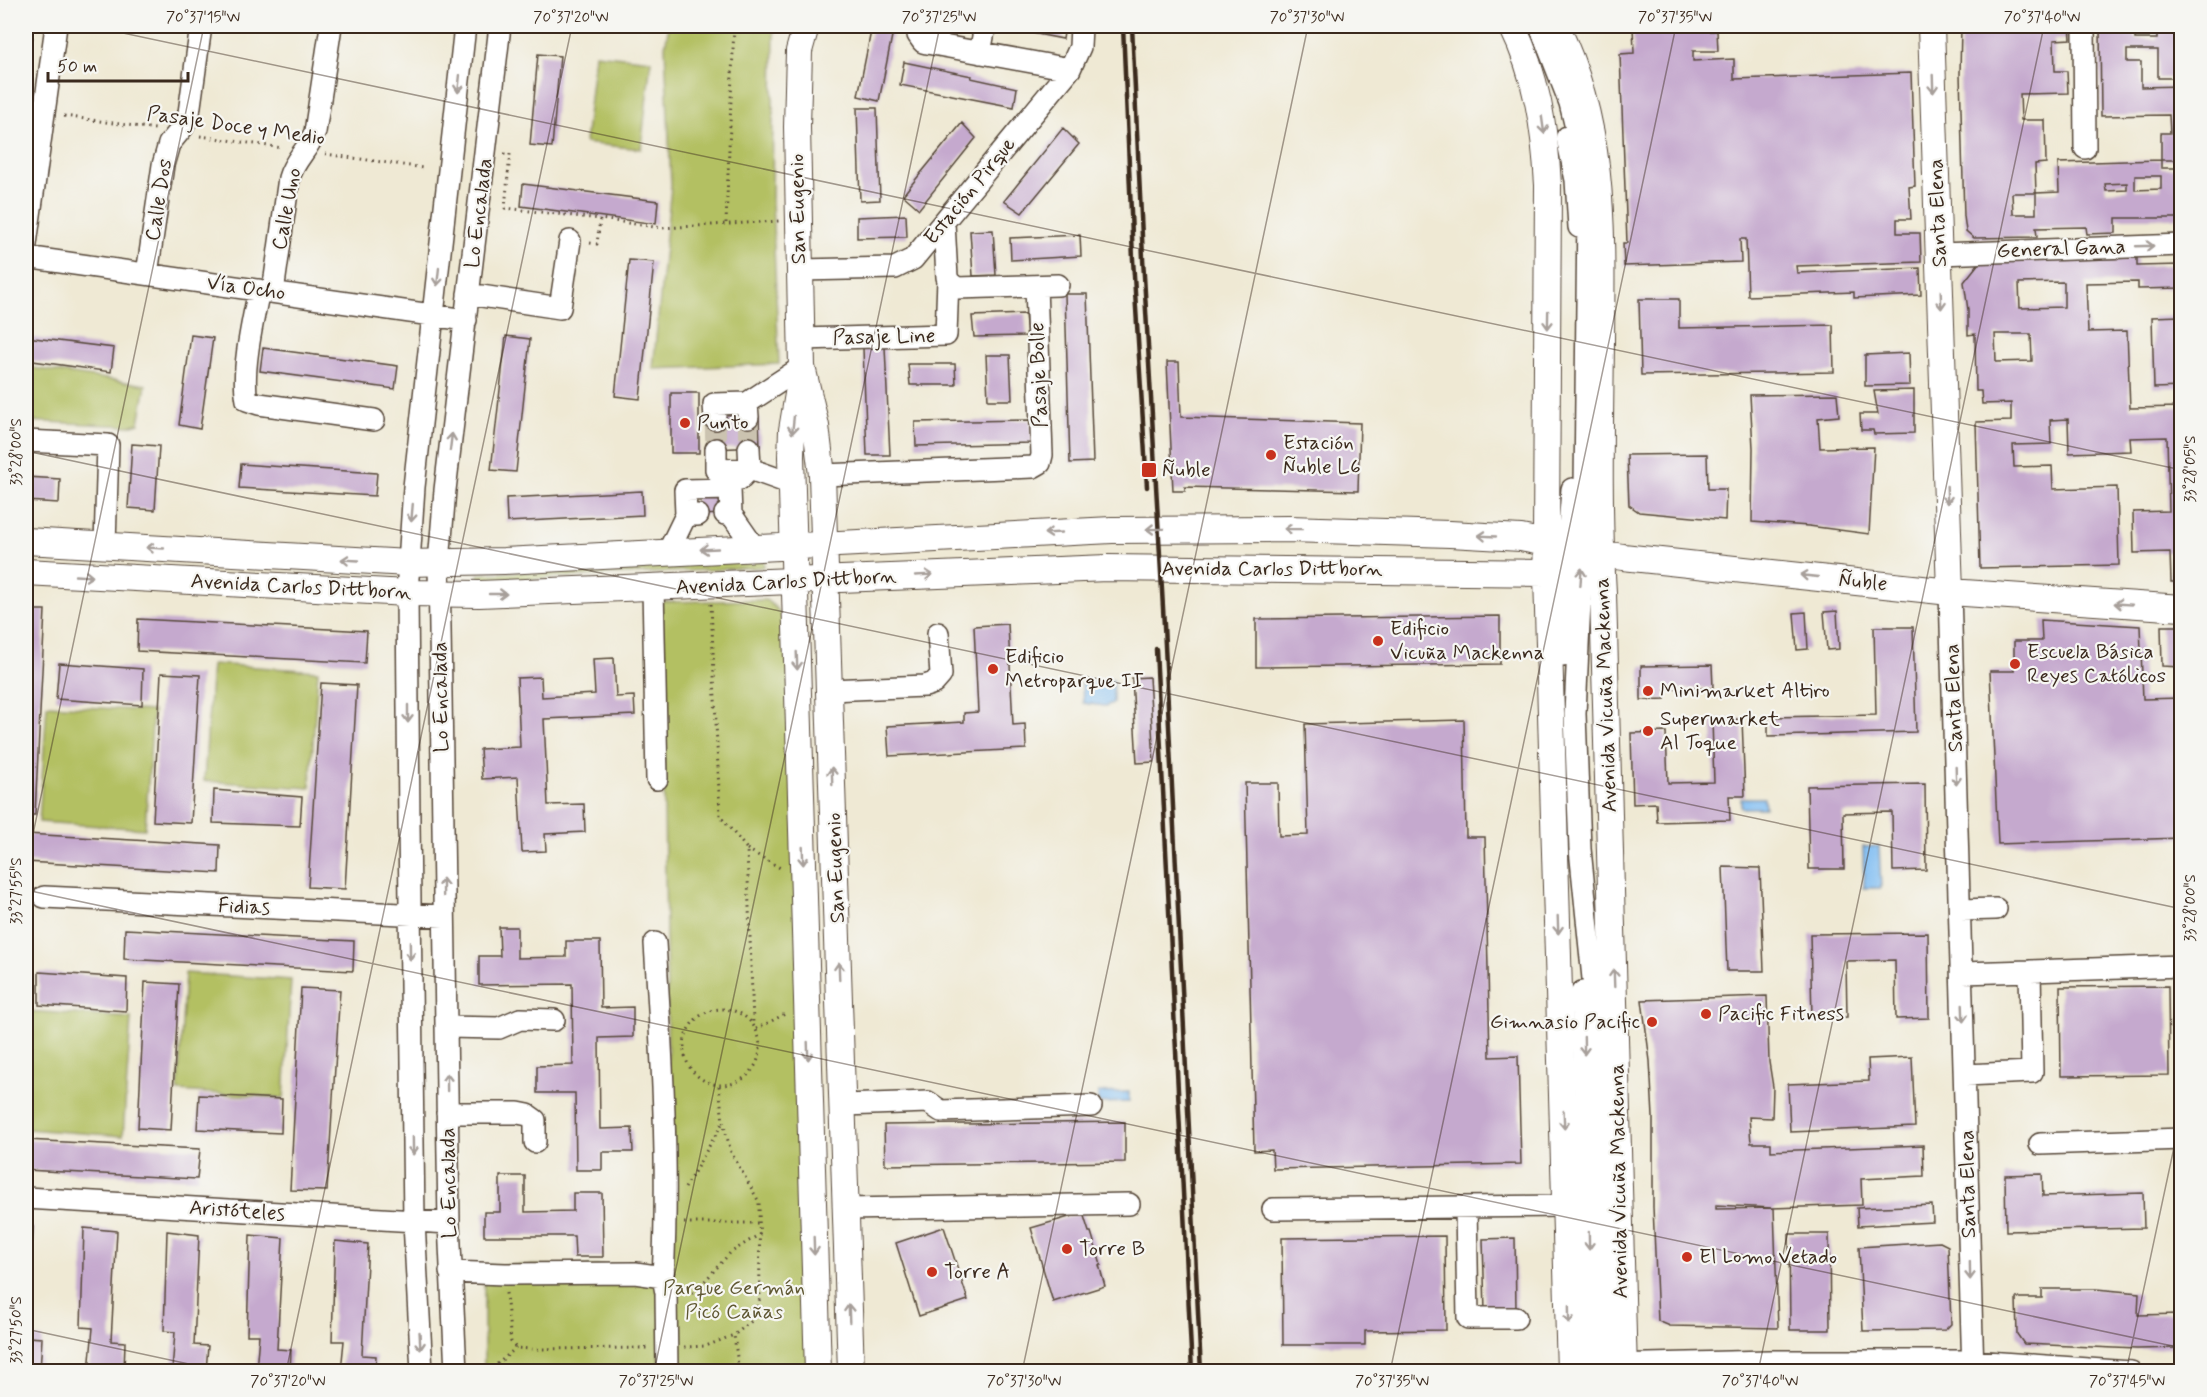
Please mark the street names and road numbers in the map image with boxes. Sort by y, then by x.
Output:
street label: Pasaje Doce y Medio [145,100,327,152]
street label: Estación Pirque [918,131,1022,251]
street label: San Eugenio [783,153,813,265]
street label: Lo Encalada [458,156,500,270]
street label: Calle Dos [139,157,179,243]
street label: Santa Elena [1922,158,1954,268]
street label: Calle Uno [265,165,309,253]
street label: General Gana [1996,233,2126,265]
street label: Vía Ocho [205,269,287,307]
street label: Pasaje Line [832,322,936,352]
street label: Pasaje Bolle [1023,322,1055,428]
street label: Avenida Carlos Dittborn [1161,555,1383,583]
street label: Avenida Carlos Dittborn [675,562,898,602]
street label: Ñuble [1837,566,1889,598]
street label: Avenida Carlos Dittborn [190,567,413,607]
street label: Avenida Vicuña Mackenna [1588,577,1624,813]
street label: Lo Encalada [426,641,456,753]
street label: Santa Elena [1938,643,1970,753]
street label: San Eugenio [820,812,852,924]
street label: Fidias [217,892,271,922]
street label: Avenida Vicuña Mackenna [1603,1063,1635,1299]
street label: Lo Encalada [434,1127,464,1239]
street label: Santa Elena [1953,1129,1983,1239]
street label: Aristóteles [188,1194,286,1228]

